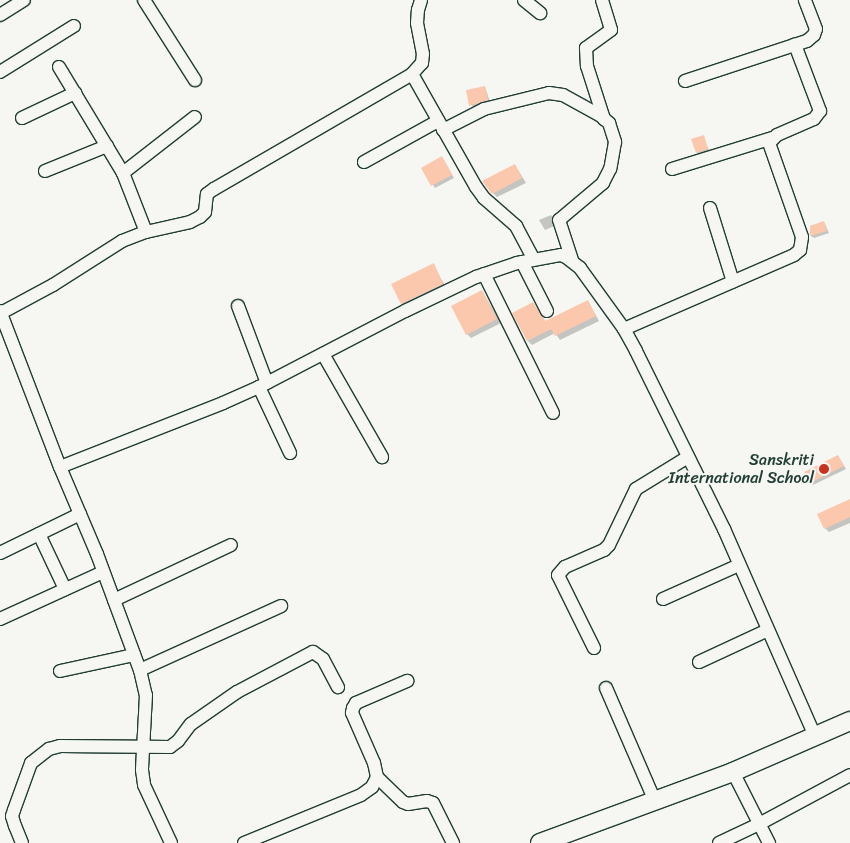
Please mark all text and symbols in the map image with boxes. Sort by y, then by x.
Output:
place label: Sanskriti International School [668,450,814,488]
marker: Sanskriti International School [818,463,830,475]

